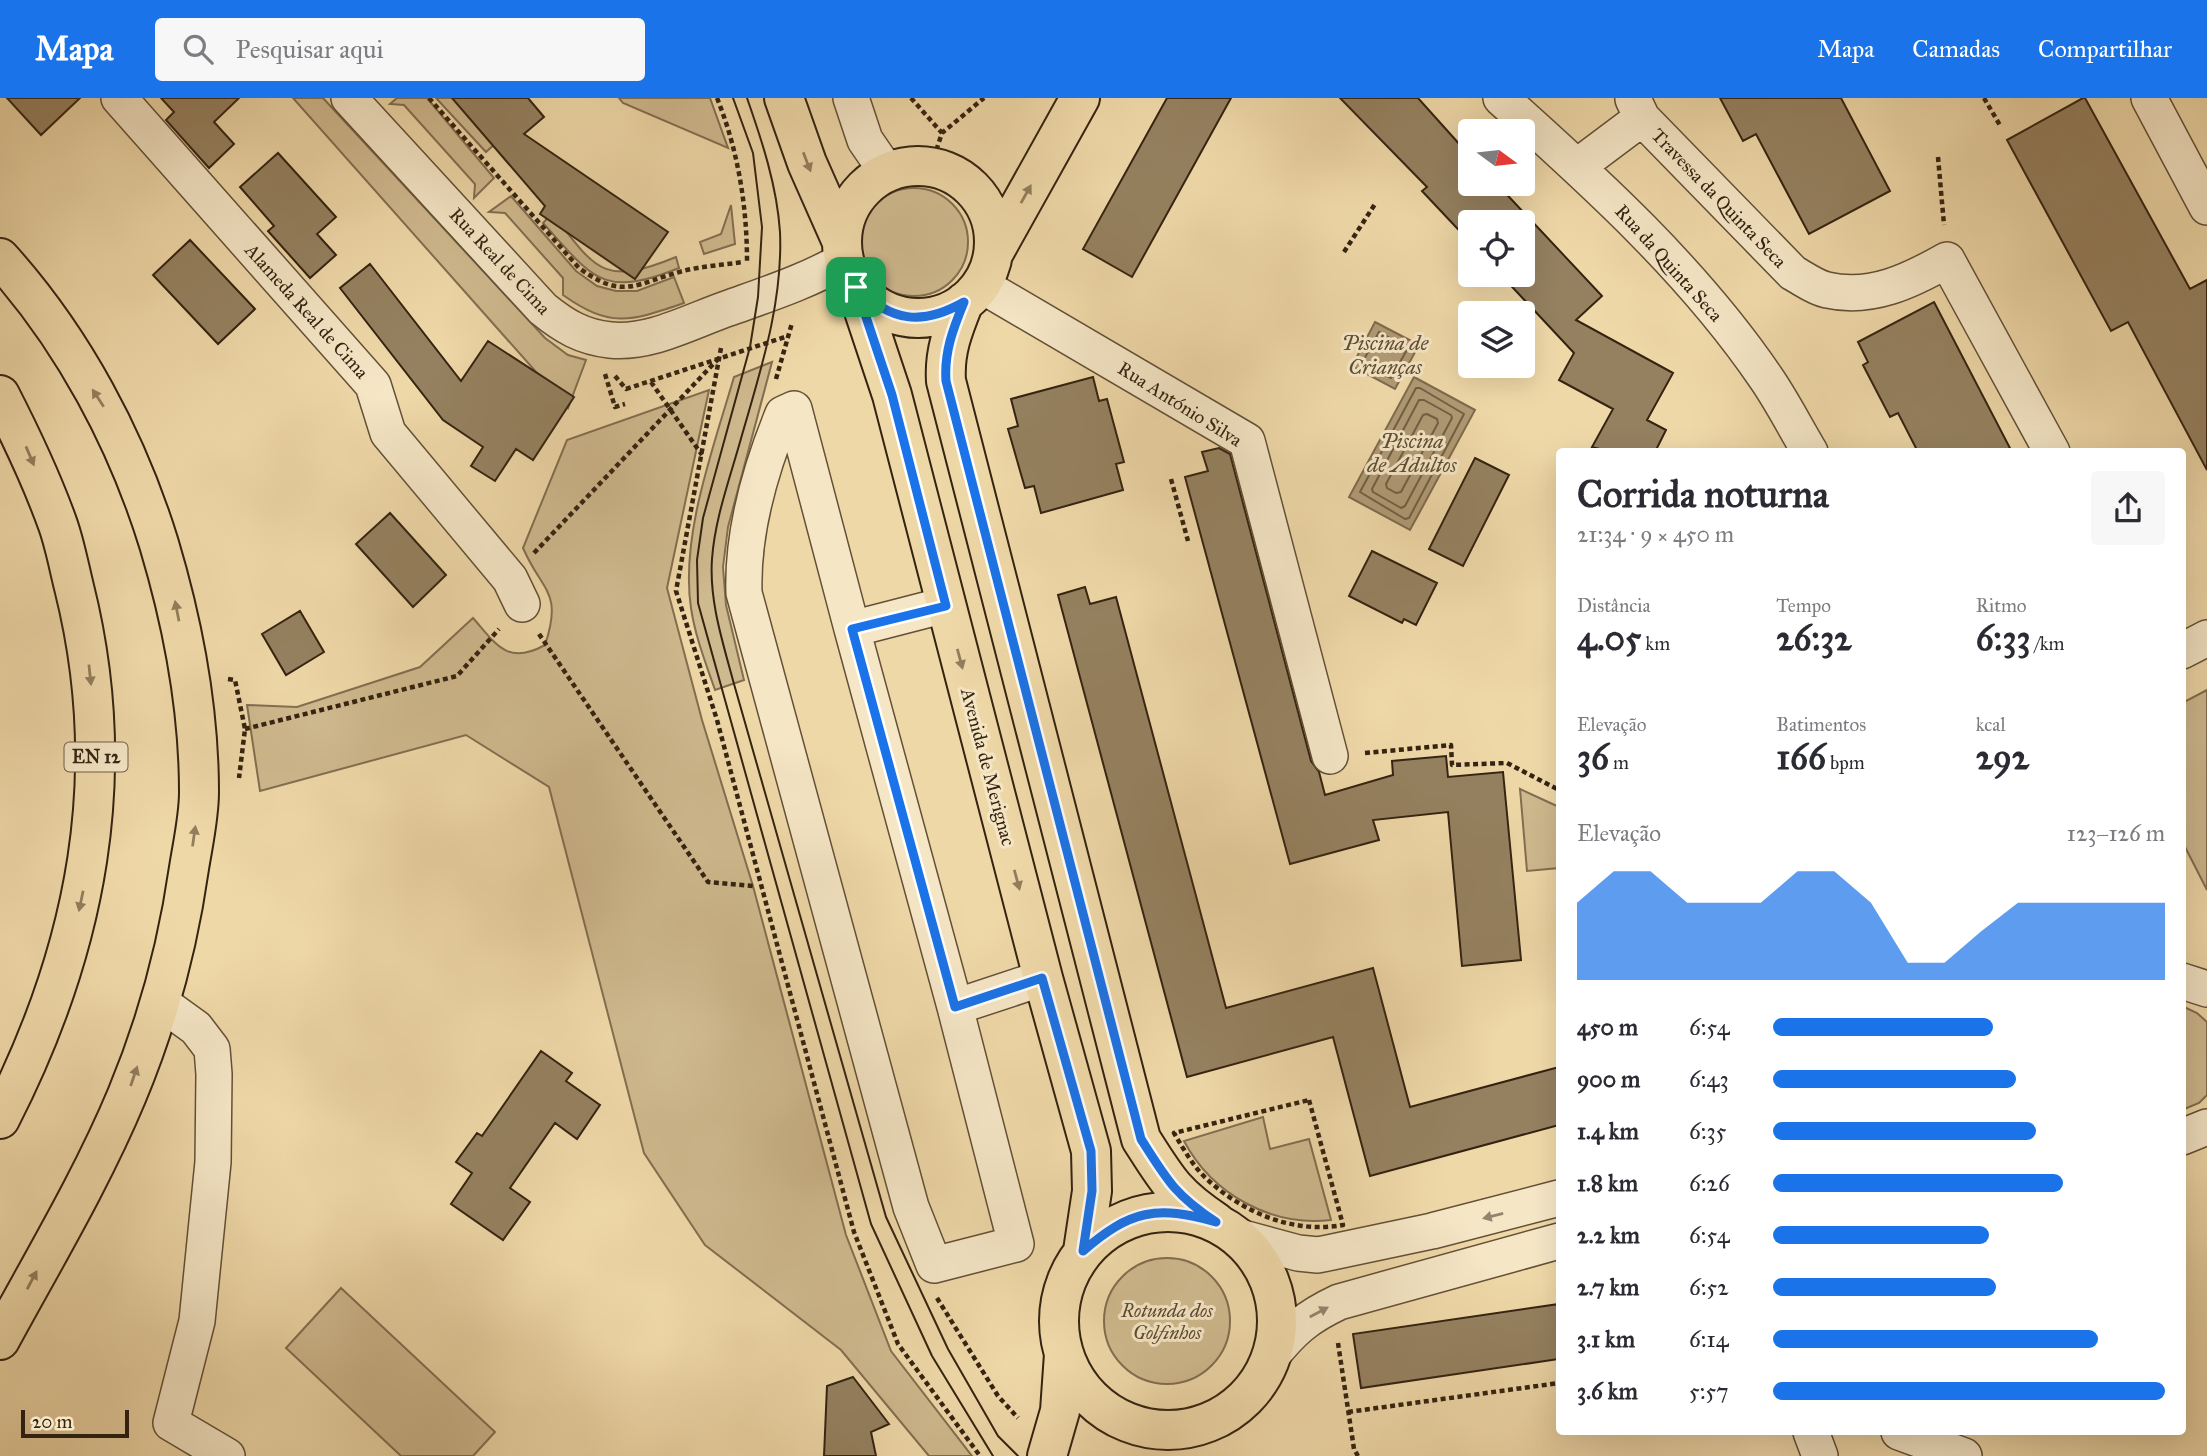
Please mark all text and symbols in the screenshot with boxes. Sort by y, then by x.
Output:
search box [155,18,645,81]
text: Mapa [35,29,113,69]
icon: search [179,30,217,68]
text: Pesquisar aqui [235,33,384,65]
text: Mapa [1817,34,1874,64]
text: Camadas [1912,34,2000,64]
text: Compartilhar [2038,34,2172,64]
north arrow [1458,119,1535,196]
map controls [1458,119,1535,378]
street label: Travessa da Quinta Seca [1647,124,1792,273]
one-way arrow [802,152,813,173]
one-way arrow [1020,185,1032,204]
street label: Rua da Quinta Seca [1610,200,1728,327]
street label: Rua Real de Cima [445,203,556,320]
button: locate [1458,210,1535,287]
street label: Alameda Real de Cima [240,238,374,384]
pin [826,257,886,317]
icon: arrive [837,268,875,306]
button: layers [1458,301,1535,378]
water label: Piscina de Crianças [1342,330,1429,380]
street label: Rua António Silva [1114,357,1247,452]
one-way arrow [92,389,105,408]
water label: Piscina de Adultos [1366,428,1458,478]
one-way arrow [24,446,36,466]
text: Corrida noturna [1577,471,1829,517]
button: share [2091,471,2165,545]
text: 21:34 · 9 × 450 m [1577,520,1734,548]
text: Distância [1577,594,1650,617]
text: Tempo [1776,594,1831,617]
text: Ritmo [1976,594,2027,617]
one-way arrow [171,600,182,622]
text: 4.05 [1577,617,1641,660]
text: 26:32 [1776,617,1852,660]
text: 6:33 [1976,617,2030,660]
text: km [1641,632,1670,655]
text: /km [2030,632,2064,655]
one-way arrow [955,649,965,670]
one-way arrow [85,664,96,686]
street label: Avenida de Merignac [955,685,1020,849]
text: Elevação [1577,713,1646,736]
text: Batimentos [1776,713,1866,736]
text: kcal [1976,713,2006,736]
text: 36 [1577,736,1609,779]
text: 166 [1776,736,1826,779]
text: 292 [1976,736,2029,779]
road number: EN 12 [64,742,128,772]
text: m [1609,751,1629,774]
text: bpm [1826,751,1865,774]
text: Elevação [1577,819,1661,847]
text: 123–126 m [2067,819,2165,847]
one-way arrow [188,825,199,847]
one-way arrow [1012,869,1023,891]
one-way arrow [75,890,86,912]
text: 450 m [1577,1013,1638,1041]
text: 6:54 [1689,1013,1730,1041]
text: 900 m [1577,1065,1640,1093]
text: 6:43 [1689,1065,1729,1093]
one-way arrow [129,1066,140,1087]
text: 1.4 km [1577,1117,1639,1145]
text: 6:35 [1689,1117,1726,1145]
text: 1.8 km [1577,1169,1638,1197]
text: 6:26 [1689,1169,1730,1197]
one-way arrow [1482,1211,1504,1222]
text: 2.2 km [1577,1221,1640,1249]
text: 6:54 [1689,1221,1730,1249]
one-way arrow [27,1270,38,1290]
text: 2.7 km [1577,1273,1639,1301]
text: 6:52 [1689,1273,1729,1301]
park label: Rotunda dos Golfinhos [1120,1299,1213,1344]
one-way arrow [1309,1306,1329,1318]
text: 3.1 km [1577,1325,1635,1353]
text: 6:14 [1689,1325,1729,1353]
text: 3.6 km [1577,1377,1638,1405]
text: 5:57 [1689,1377,1728,1405]
scale bar [21,1407,130,1439]
text: 20 m [32,1410,73,1433]

